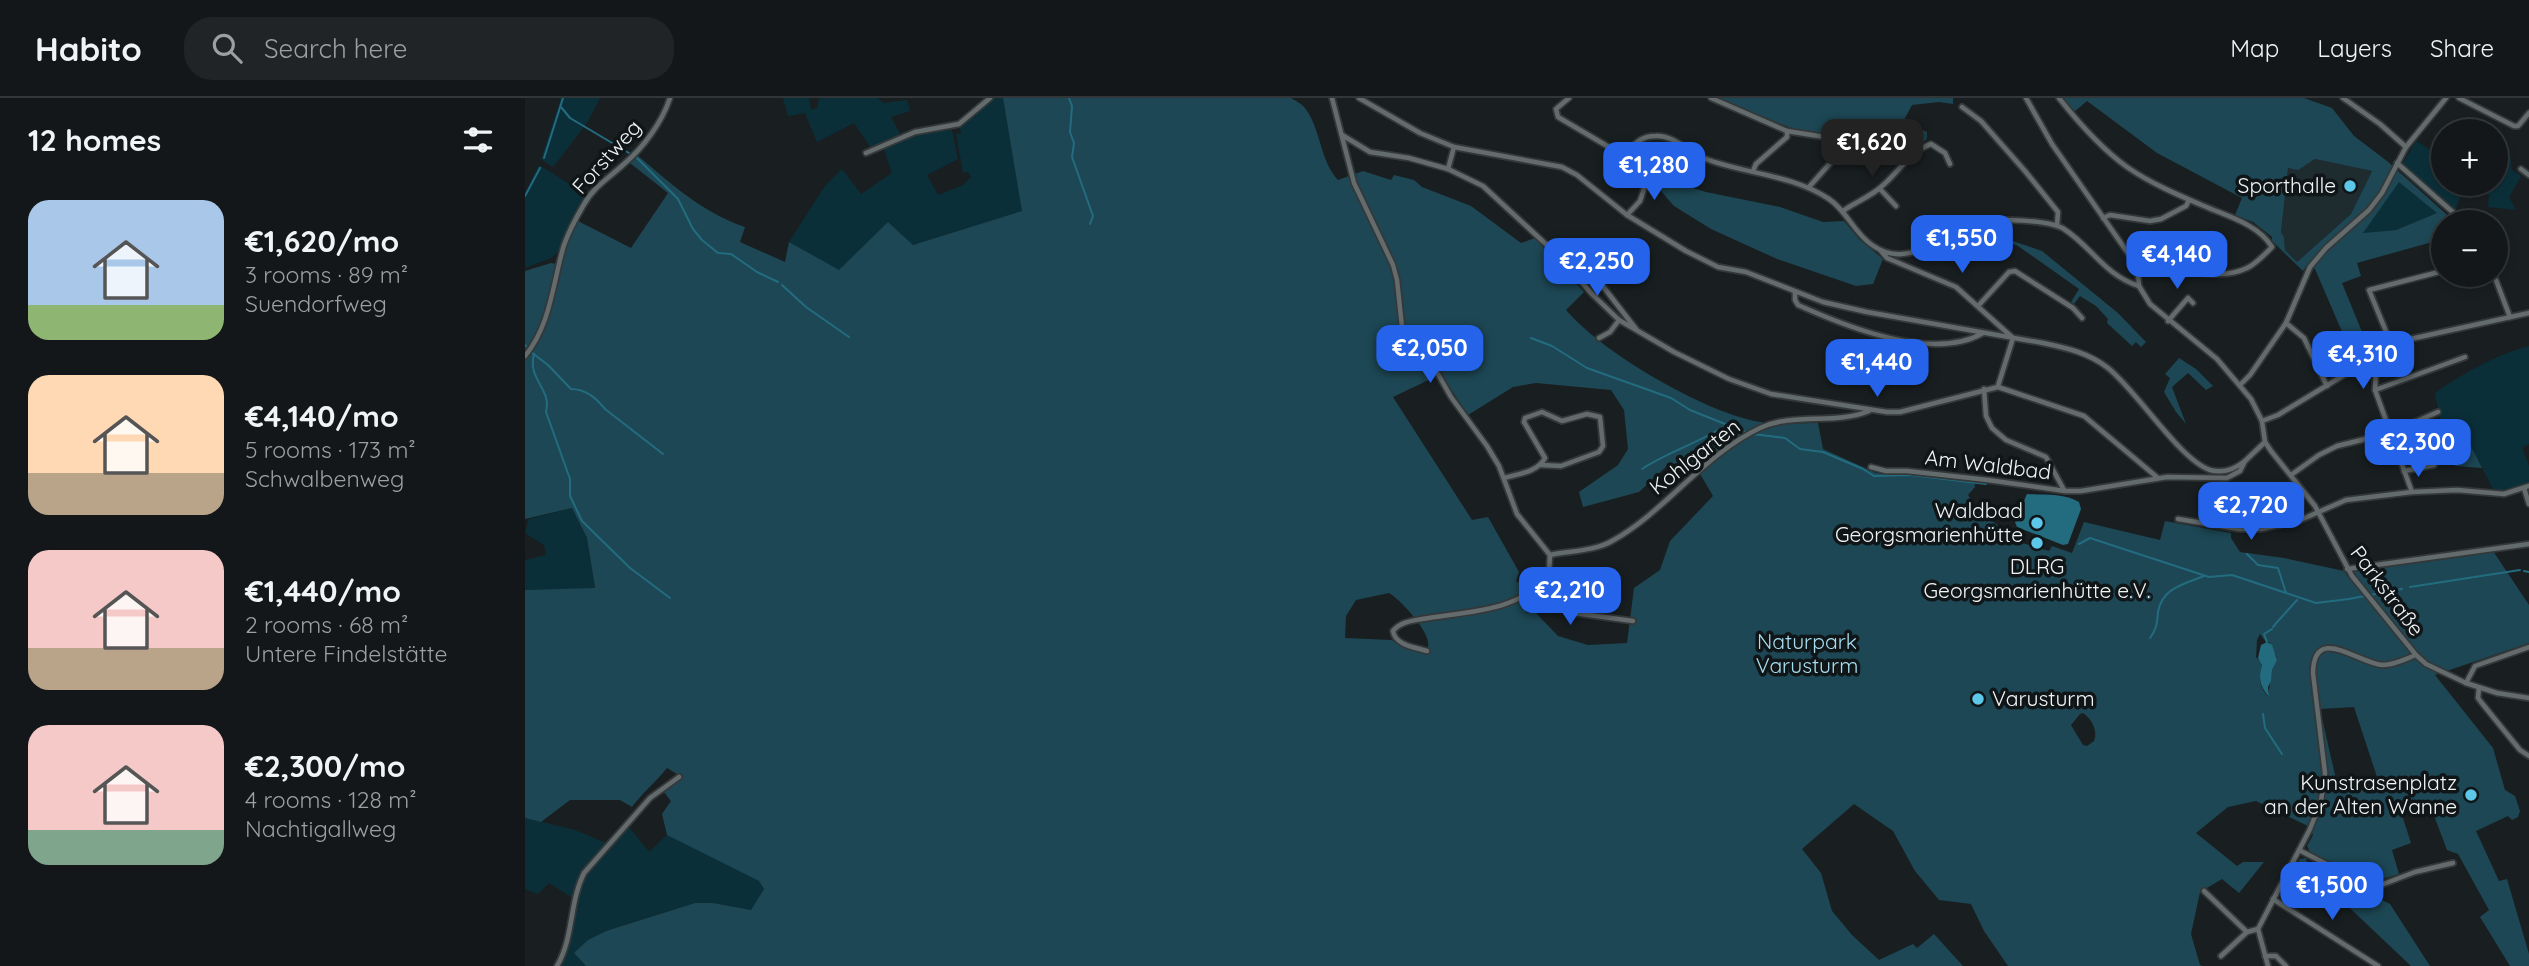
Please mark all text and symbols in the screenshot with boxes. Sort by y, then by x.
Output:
search box [184,17,674,80]
text: Habito [35,28,142,69]
icon: search [208,29,246,67]
text: Search here [264,32,407,65]
text: Map [2230,33,2279,63]
text: Layers [2317,33,2392,63]
text: Share [2430,33,2494,63]
street label: Forstweg [566,114,646,199]
map controls [2431,119,2508,287]
button: + [2431,119,2508,196]
pin: €1,620 [1815,120,1929,179]
text: 12 homes [28,121,161,159]
icon: filters [459,121,497,159]
text: €1,620 [1837,127,1907,156]
pin: €1,280 [1597,142,1711,202]
text: €1,280 [1619,150,1689,179]
place label: Sporthalle [2238,172,2336,198]
marker: Sporthalle [2342,178,2358,194]
button: − [2431,210,2508,287]
pin: €1,550 [1905,216,2019,275]
text: €1,620/mo [245,222,399,260]
text: €1,550 [1927,223,1997,252]
icon: home [84,228,168,312]
pin: €4,140 [2120,232,2234,291]
pin: €2,250 [1540,238,1654,298]
text: €4,140 [2142,239,2212,268]
text: €2,250 [1560,246,1634,275]
text: 3 rooms · 89 m² [245,260,408,289]
text: Suendorfweg [245,289,387,318]
pin: €2,050 [1373,326,1487,385]
pin: €4,310 [2306,331,2420,391]
text: €2,050 [1392,333,1468,362]
text: €4,310 [2328,339,2398,368]
pin: €1,440 [1820,340,1934,399]
text: €1,440 [1842,347,1912,376]
text: €4,140/mo [245,397,399,435]
icon: home [84,403,168,487]
street label: Kohlgarten [1644,413,1745,500]
pin: €2,300 [2361,420,2475,479]
text: €2,300 [2381,427,2455,456]
text: 5 rooms · 173 m² [245,435,416,464]
street label: Am Waldbad [1924,443,2053,485]
text: Schwalbenweg [245,464,404,493]
pin: €2,720 [2194,482,2308,542]
text: €2,720 [2214,490,2288,519]
place label: Waldbad Georgsmarienhütte [1835,497,2023,547]
marker: Waldbad Georgsmarienhütte [2029,515,2045,531]
marker: DLRG Georgsmarienhütte e.V. [2029,535,2045,551]
street label: Parkstraße [2345,540,2430,641]
place label: DLRG Georgsmarienhütte e.V. [1923,553,2151,603]
pin: €2,210 [1513,568,1627,627]
text: €1,440/mo [245,572,401,610]
text: €2,210 [1535,575,1605,604]
icon: home [84,578,168,662]
text: 2 rooms · 68 m² [245,610,408,639]
park label: Naturpark Varusturm [1756,628,1858,678]
text: Untere Findelstätte [245,639,447,668]
place label: Varusturm [1992,685,2095,711]
marker: Varusturm [1970,691,1986,707]
text: €2,300/mo [245,747,406,785]
icon: home [84,753,168,837]
place label: Kunstrasenplatz an der Alten Wanne [2264,769,2457,819]
text: 4 rooms · 128 m² [245,785,417,814]
marker: Kunstrasenplatz an der Alten Wanne [2463,787,2479,803]
text: Nachtigallweg [245,814,396,843]
pin: €1,500 [2275,862,2389,922]
text: €1,500 [2296,870,2368,899]

